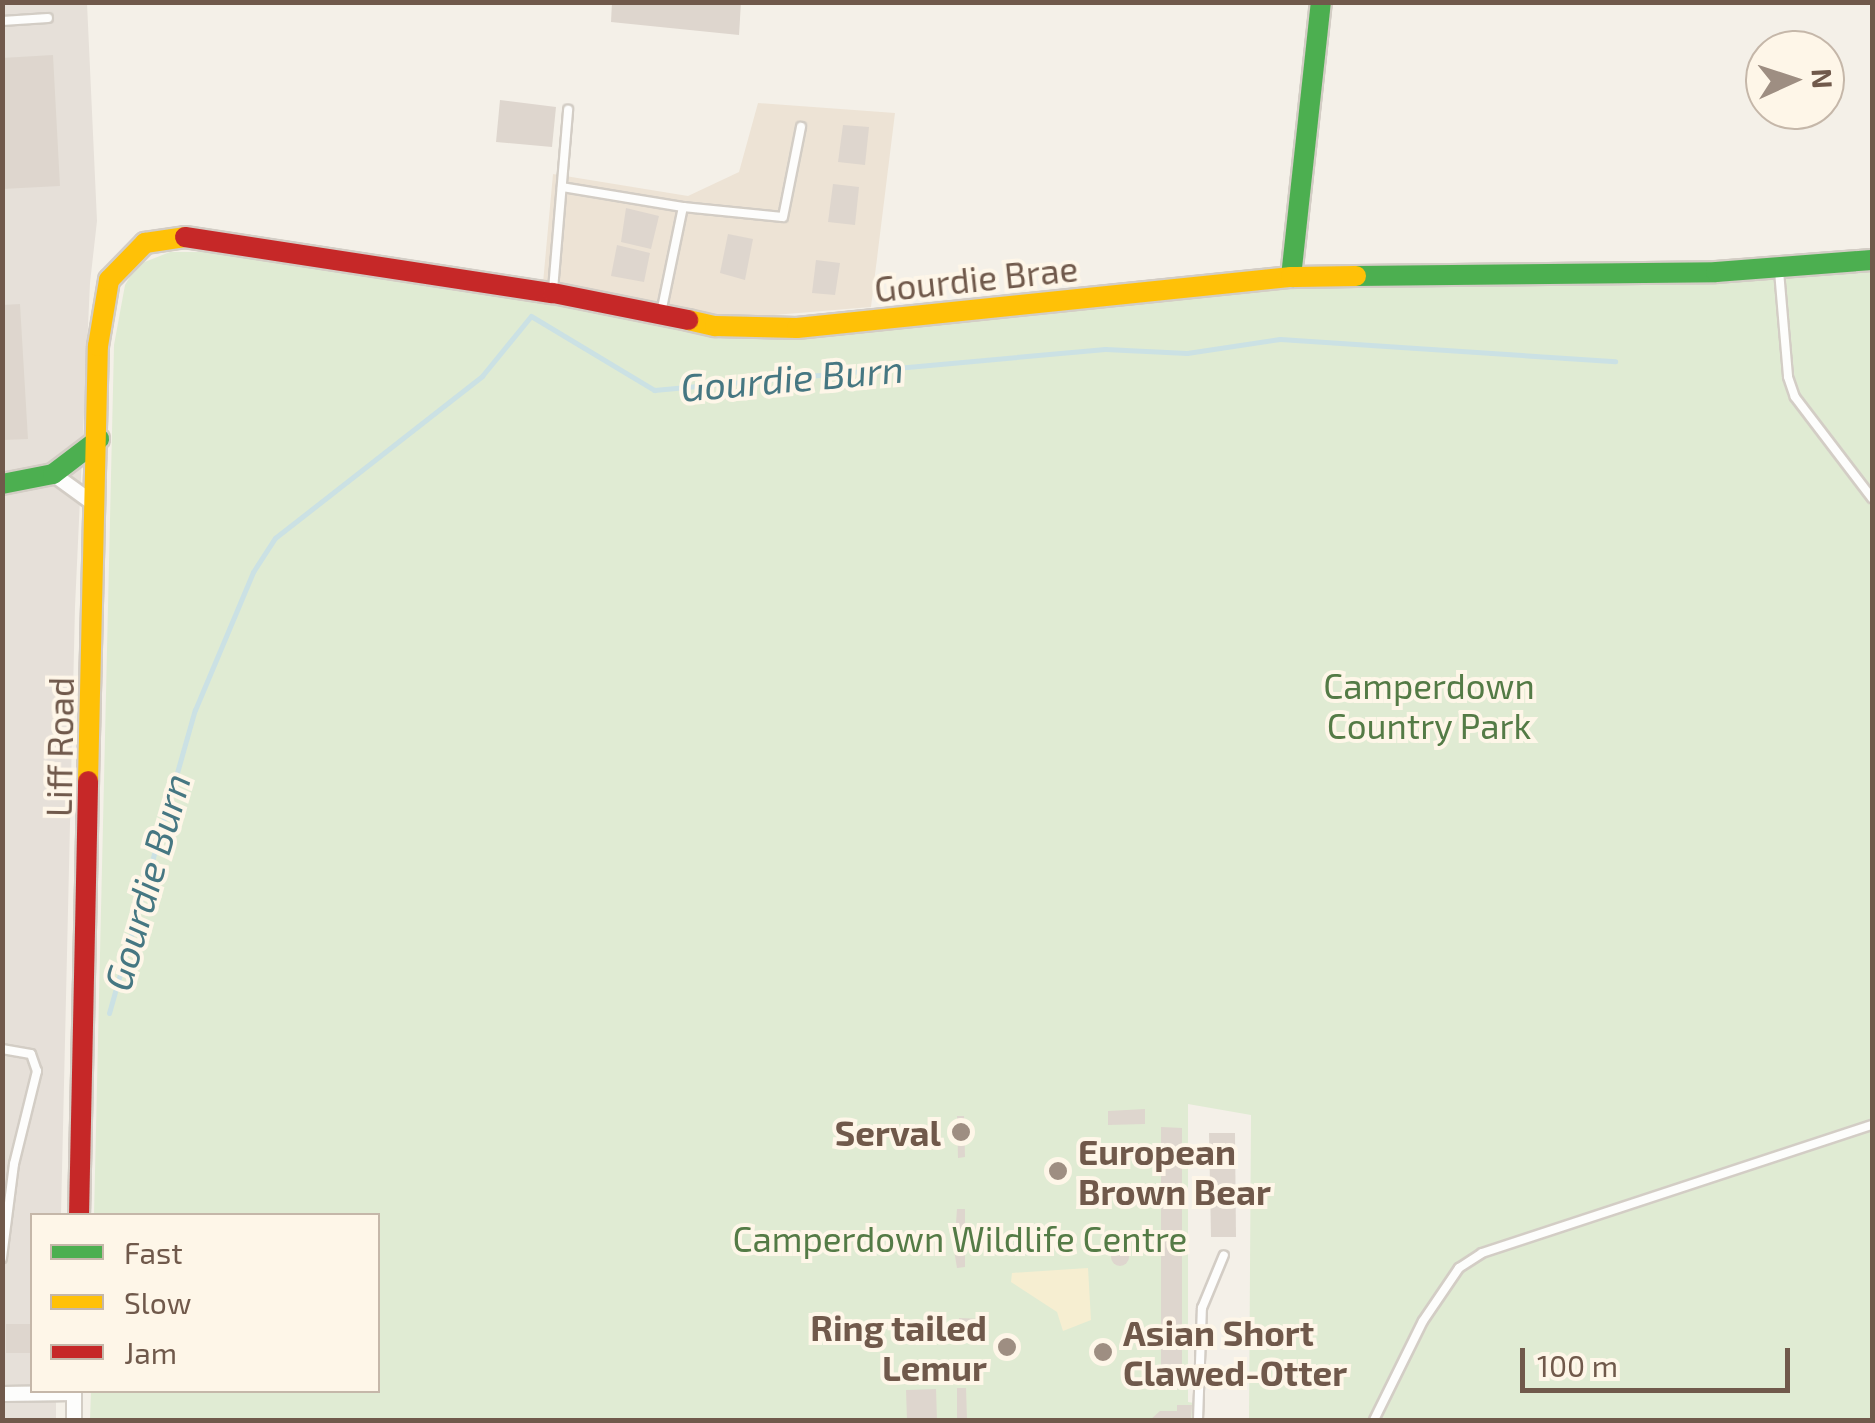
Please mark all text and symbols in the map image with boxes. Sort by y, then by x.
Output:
north arrow [1745,30,1845,130]
text: N [1805,68,1840,90]
street label: Gourdie Brae [872,246,1080,310]
water label: Gourdie Burn [679,346,905,410]
park label: Camperdown Country Park [1323,664,1535,746]
street label: Liff Road [37,677,81,817]
water label: Gourdie Burn [94,768,200,996]
place label: Serval [835,1111,941,1153]
marker: Serval [950,1121,972,1143]
place label: European Brown Bear [1078,1130,1271,1212]
marker: European Brown Bear [1047,1160,1069,1182]
legend [30,1213,380,1393]
park label: Camperdown Wildlife Centre [732,1217,1188,1259]
text: Fast [124,1234,183,1270]
text: Slow [124,1284,191,1320]
place label: Ring tailed Lemur [810,1306,987,1388]
place label: Asian Short Clawed-Otter [1123,1311,1347,1393]
scale bar [1525,1328,1795,1390]
text: Jam [124,1334,177,1370]
marker: Ring tailed Lemur [996,1336,1018,1358]
marker: Asian Short Clawed-Otter [1092,1341,1114,1363]
text: 100 m [1537,1347,1618,1383]

